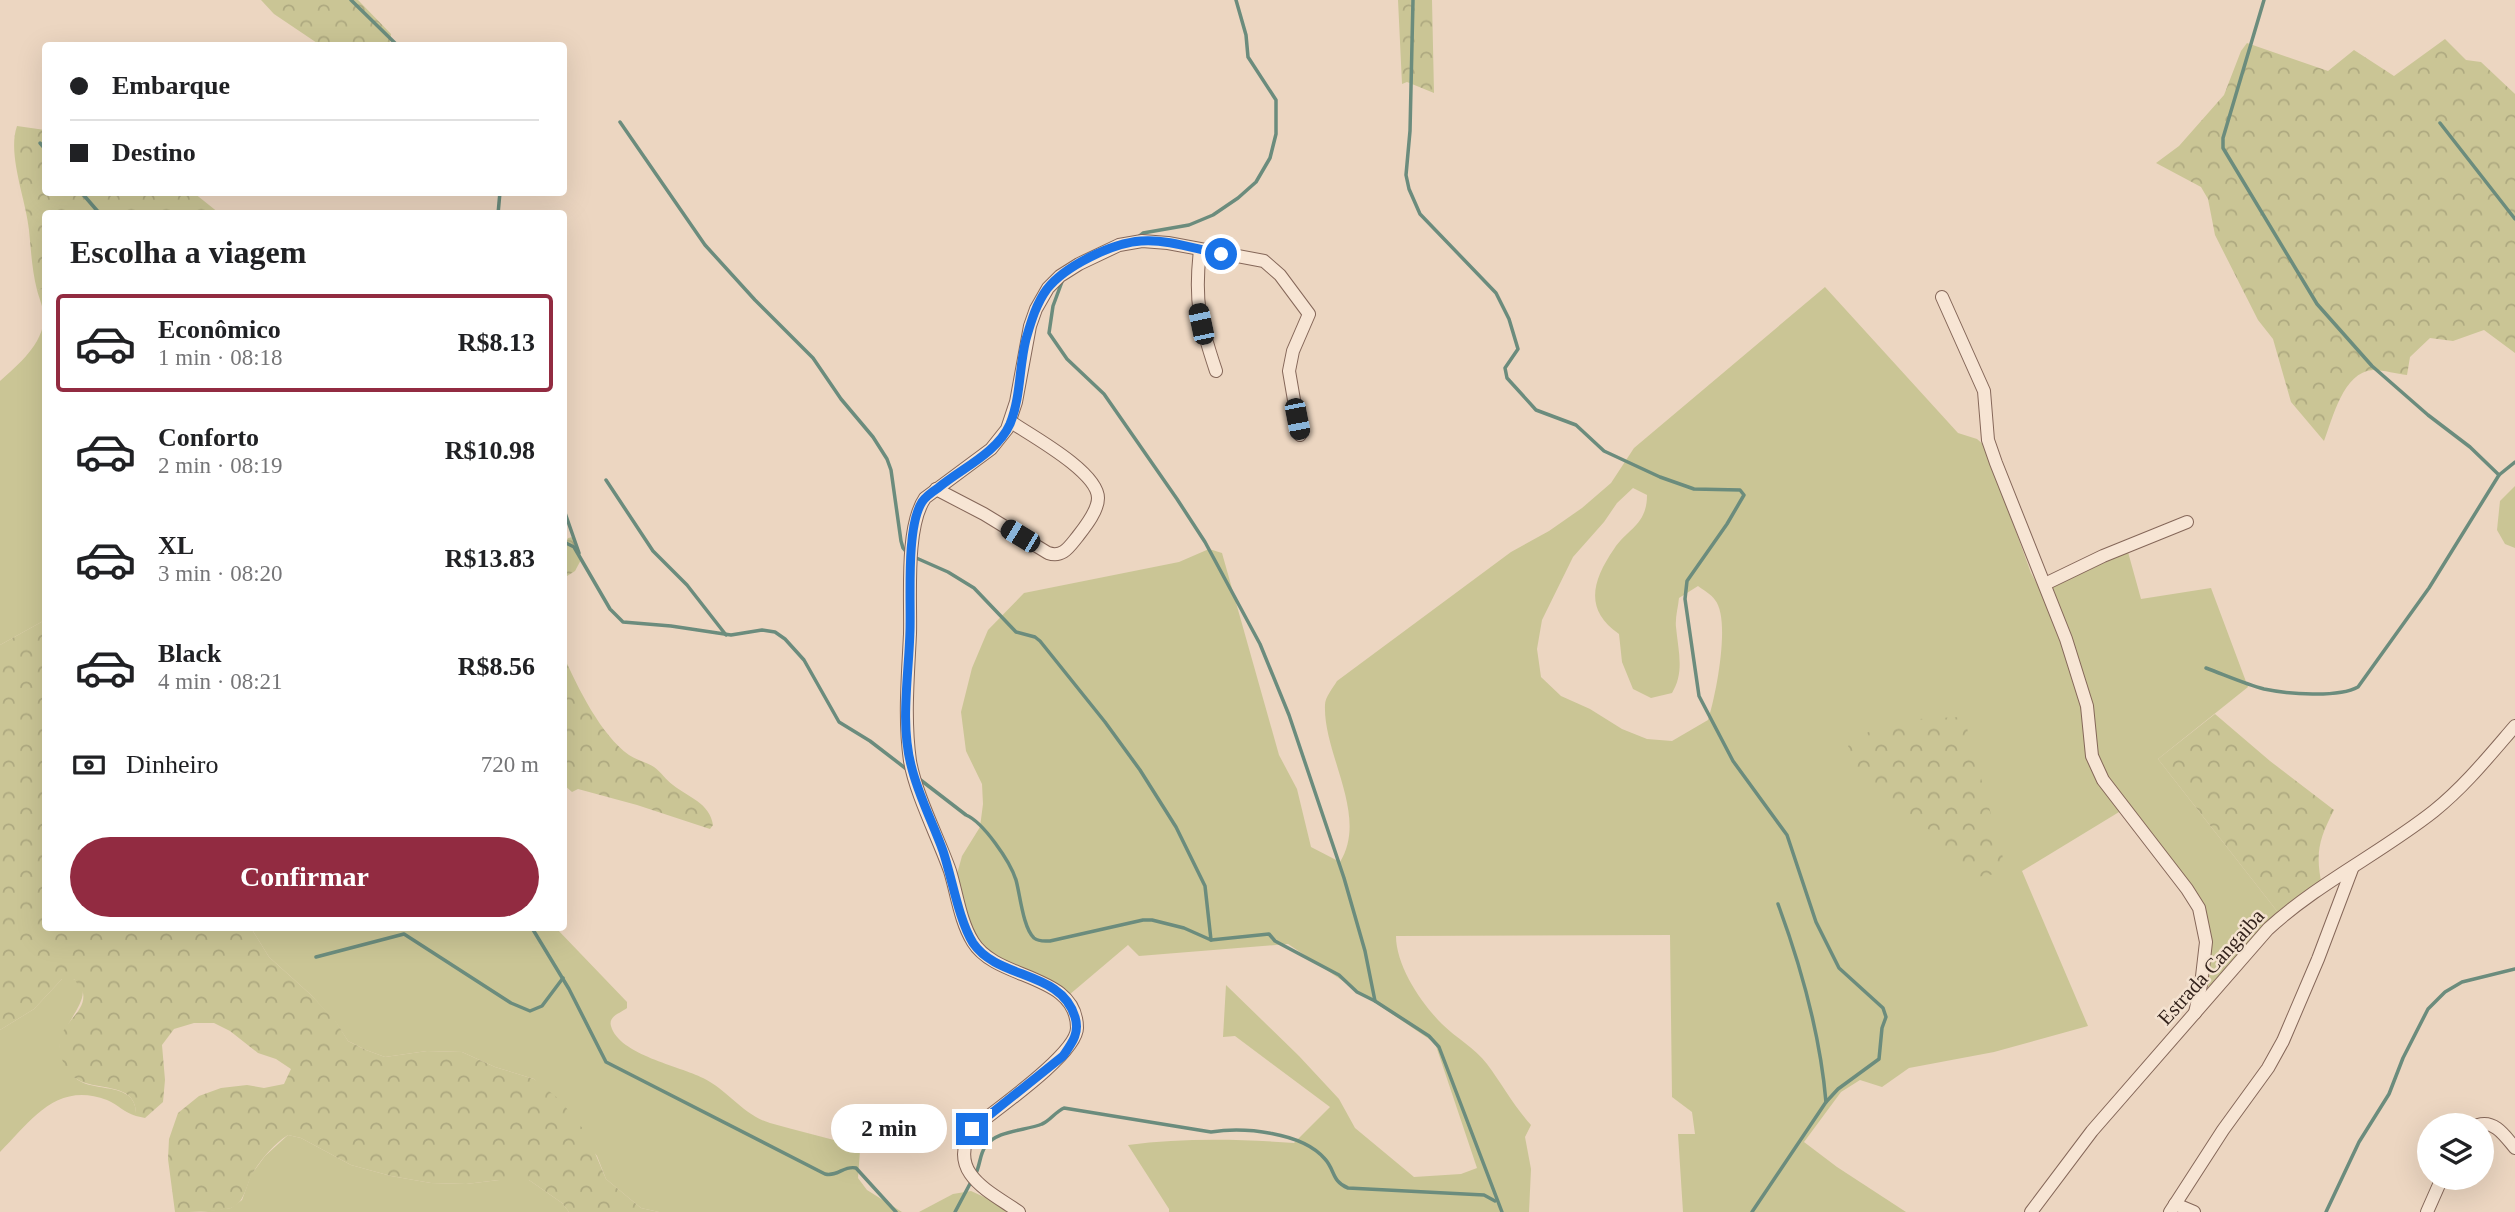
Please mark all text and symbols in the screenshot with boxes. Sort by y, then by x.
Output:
text: Embarque [112,71,230,100]
text: Destino [112,138,196,167]
text: Escolha a viagem [70,234,306,270]
route start [1205,238,1237,270]
car [1187,301,1216,347]
icon: car [74,312,137,375]
text: Econômico [158,315,281,344]
text: R$8.13 [458,328,535,357]
text: 1 min · 08:18 [158,345,283,370]
car [1283,396,1312,442]
icon: car [74,420,137,483]
text: Conforto [158,423,259,452]
text: R$10.98 [445,436,535,465]
text: 2 min · 08:19 [158,453,283,478]
car [997,516,1044,556]
icon: car [74,528,137,591]
text: XL [158,531,194,560]
text: R$13.83 [445,544,535,573]
text: 3 min · 08:20 [158,561,283,586]
icon: car [74,636,137,699]
text: Black [158,639,222,668]
text: R$8.56 [458,652,535,681]
text: 4 min · 08:21 [158,669,283,694]
icon: cash [70,746,108,784]
text: Dinheiro [126,750,218,779]
text: 720 m [481,752,539,777]
button: Confirmar [70,837,539,917]
street label: Estrada Cangaiba [2153,904,2270,1030]
callout: 2 min [832,1104,948,1154]
route end [956,1113,988,1145]
map controls [2417,1113,2494,1190]
button: layers [2417,1113,2494,1190]
text: 2 min [861,1116,917,1141]

